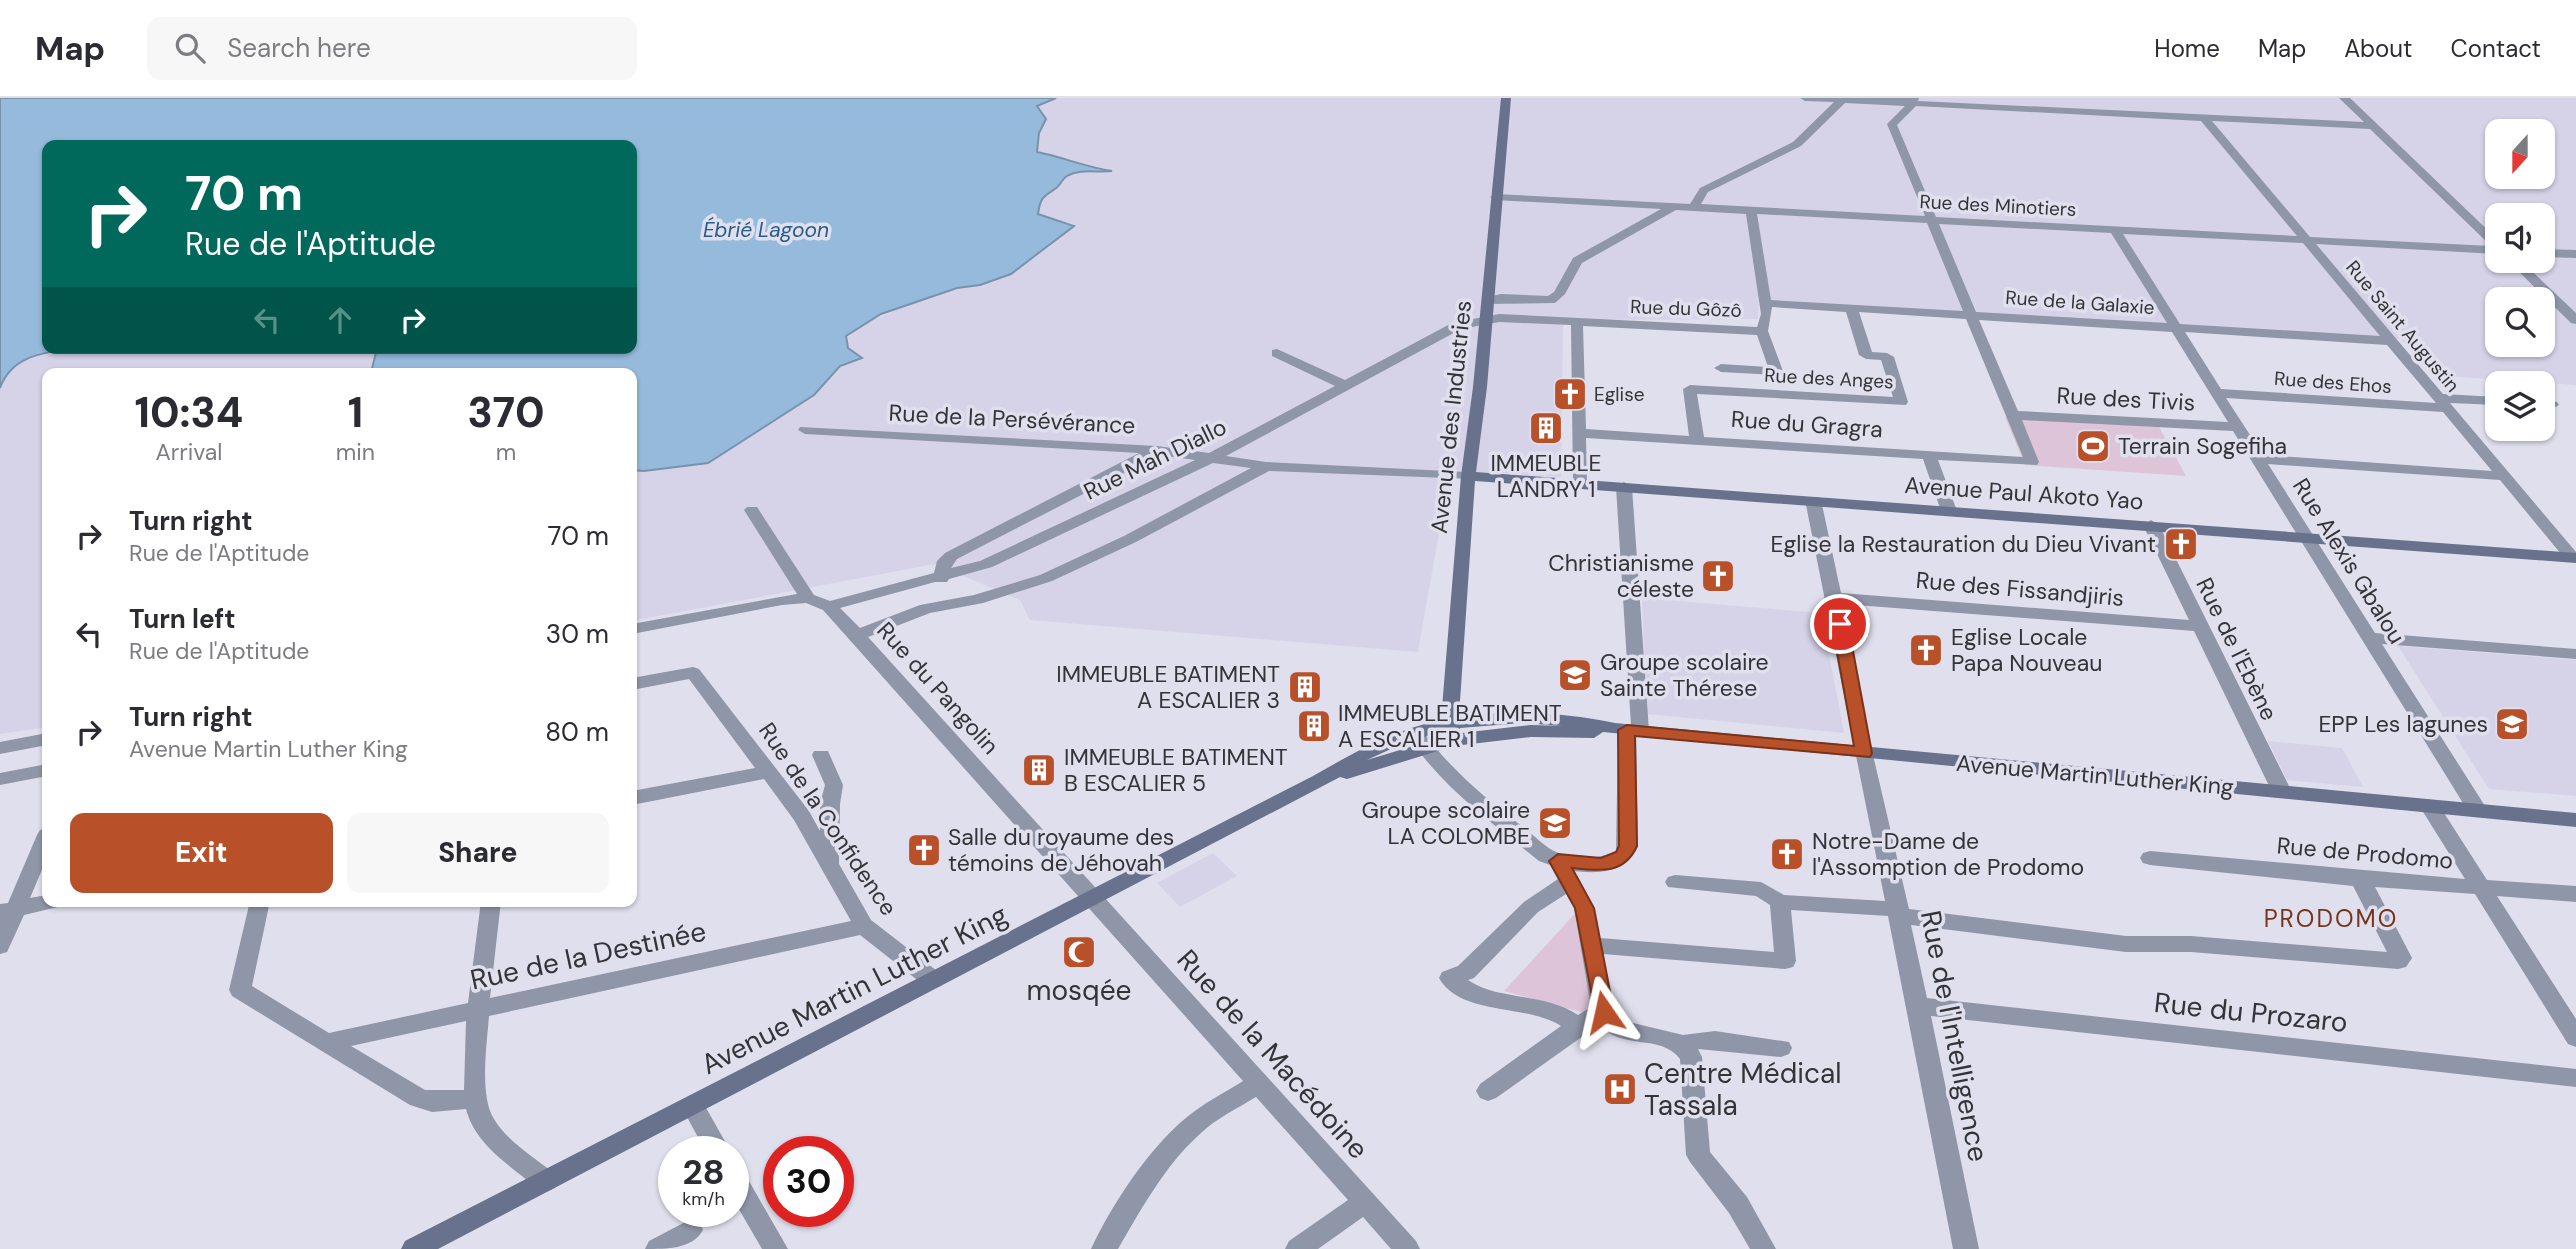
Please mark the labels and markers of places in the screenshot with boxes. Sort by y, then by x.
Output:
church icon: Eglise [1551,375,1589,413]
place label: Eglise [1594,382,1644,407]
building icon: IMMEUBLE LANDRY 1 [1527,409,1565,447]
sports icon: Terrain Sogefiha [2074,427,2112,465]
place label: Terrain Sogefiha [2118,431,2287,461]
place label: IMMEUBLE LANDRY 1 [1490,448,1602,504]
church icon: Eglise la Restauration du Dieu Vivant [2162,525,2200,563]
place label: Eglise la Restauration du Dieu Vivant [1770,529,2156,559]
place label: Christianisme céleste [1548,548,1694,604]
church icon: Christianisme céleste [1699,557,1737,595]
pin [1810,594,1870,654]
place label: Eglise Locale Papa Nouveau [1951,622,2102,678]
church icon: Eglise Locale Papa Nouveau [1907,631,1945,669]
place label: Groupe scolaire Sainte Thérese [1600,647,1769,703]
school or university icon: Groupe scolaire Sainte Thérese [1556,656,1594,694]
place label: IMMEUBLE BATIMENT A ESCALIER 3 [1056,659,1280,715]
building icon: IMMEUBLE BATIMENT A ESCALIER 3 [1286,668,1324,706]
place label: IMMEUBLE BATIMENT A ESCALIER 1 [1338,698,1562,754]
school or university icon: EPP Les lagunes [2493,705,2531,743]
building icon: IMMEUBLE BATIMENT A ESCALIER 1 [1295,707,1333,745]
place label: EPP Les lagunes [2318,709,2488,739]
place label: IMMEUBLE BATIMENT B ESCALIER 5 [1064,742,1288,798]
building icon: IMMEUBLE BATIMENT B ESCALIER 5 [1020,751,1058,789]
place label: Groupe scolaire LA COLOMBE [1361,795,1530,851]
school or university icon: Groupe scolaire LA COLOMBE [1536,804,1574,842]
place label: Salle du royaume des témoins de Jéhovah [948,822,1174,878]
place label: Notre-Dame de l'Assomption de Prodomo [1812,826,2084,882]
church icon: Salle du royaume des témoins de Jéhovah [905,831,943,869]
church icon: Notre-Dame de l'Assomption de Prodomo [1768,835,1806,873]
mosque icon: mosqée [1060,933,1098,971]
place label: mosqée [1027,972,1131,1009]
place label: Centre Médical Tassala [1644,1055,1841,1124]
hospital icon: Centre Médical Tassala [1601,1070,1639,1108]

